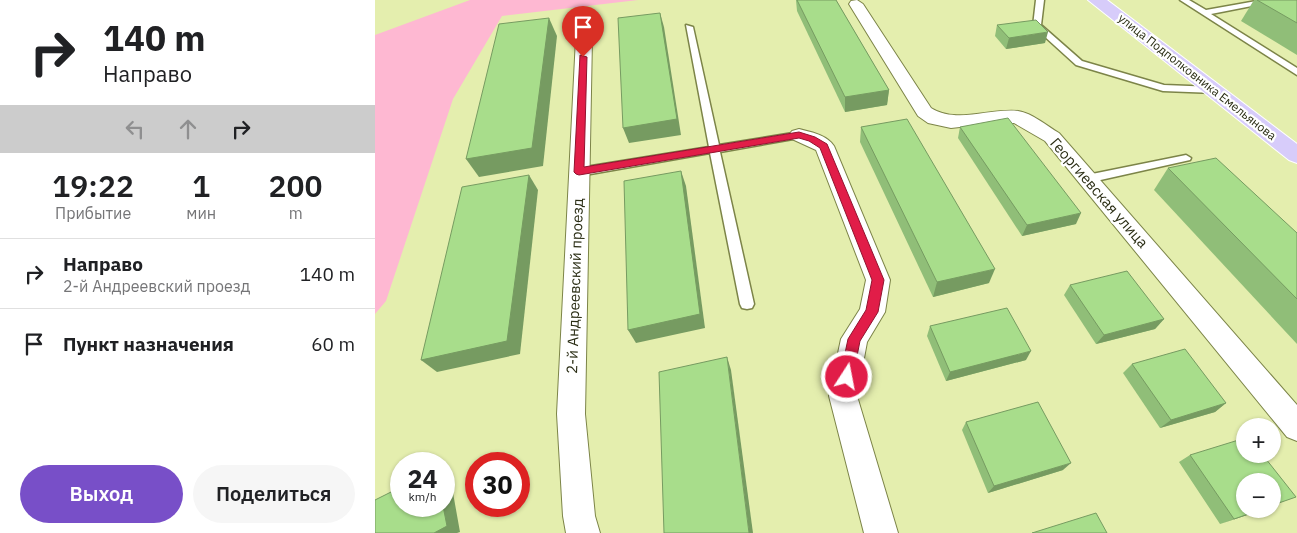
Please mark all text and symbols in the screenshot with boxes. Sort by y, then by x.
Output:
pin [562,6,604,57]
street label: улица Подполковника Емельянова [1115,10,1280,143]
icon: arrive [569,13,597,41]
text: 140 m [103,15,206,61]
icon: right [20,20,85,85]
text: Направо [103,59,192,88]
icon: left [121,115,149,143]
icon: ahead [174,115,202,143]
icon: right [227,115,255,143]
street label: Георгиевская улица [1046,134,1152,252]
text: 19:22 [52,166,134,205]
text: 1 [192,166,210,205]
text: 200 [269,166,323,205]
street label: 2-й Андреевский проезд [562,198,587,374]
text: Прибытие [55,203,131,223]
text: мин [186,203,216,223]
text: m [289,203,303,223]
text: Направо [63,252,143,276]
icon: right [20,260,48,288]
text: 140 m [300,262,355,286]
text: 2-й Андреевский проезд [63,276,250,296]
icon: arrive [20,330,48,358]
text: Пункт назначения [63,332,234,356]
text: 60 m [311,332,355,356]
position arrow [820,350,872,402]
map controls [1236,418,1281,518]
button: + [1236,418,1281,463]
speed limit sign: 30 [465,452,530,517]
text: 24 [407,462,438,495]
button: Выход [20,465,183,523]
button: Поделиться [193,465,355,523]
button: − [1236,473,1281,518]
text: km/h [408,489,437,504]

